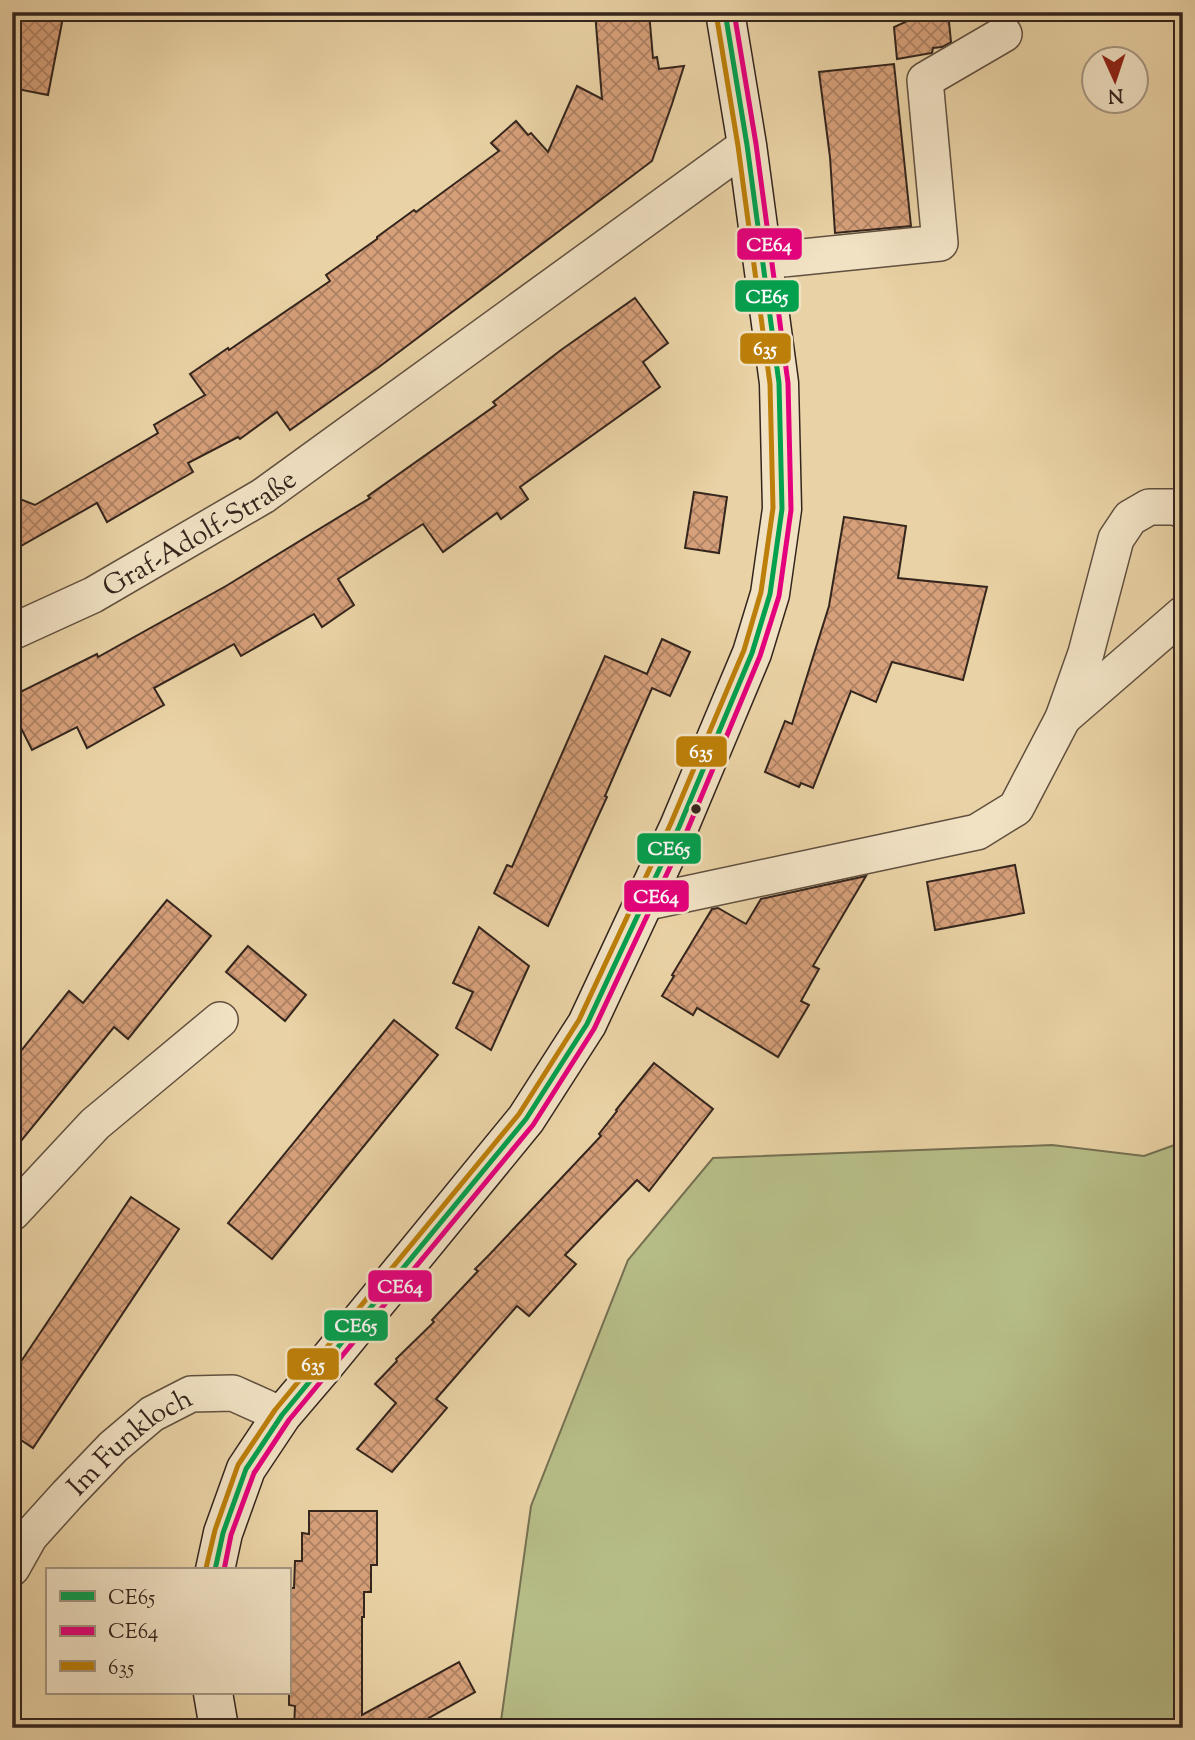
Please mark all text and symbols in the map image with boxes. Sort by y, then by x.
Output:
north arrow [1080,46,1150,116]
text: N [1107,81,1124,108]
line badge: CE64 [736,227,803,261]
text: CE64 [746,233,792,260]
line badge: CE65 [734,279,800,313]
text: CE65 [746,285,789,312]
line badge: 635 [739,332,792,365]
text: 635 [753,337,777,364]
street label: Graf-Adolf-Straße [96,461,306,608]
line badge: 635 [675,735,728,768]
text: 635 [689,740,713,767]
unlabelled marker [689,802,703,816]
line badge: CE65 [636,832,702,865]
text: CE65 [648,837,691,864]
line badge: CE64 [623,879,690,913]
text: CE64 [633,885,679,912]
line badge: CE64 [367,1269,433,1303]
text: CE64 [377,1275,423,1302]
line badge: CE65 [323,1309,389,1342]
text: CE65 [335,1314,378,1341]
line badge: 635 [286,1347,340,1381]
text: 635 [301,1353,325,1380]
street label: Im Funkloch [59,1380,200,1506]
legend [46,1568,290,1694]
text: CE65 [108,1584,155,1614]
text: CE64 [108,1618,158,1648]
text: 635 [108,1654,134,1684]

